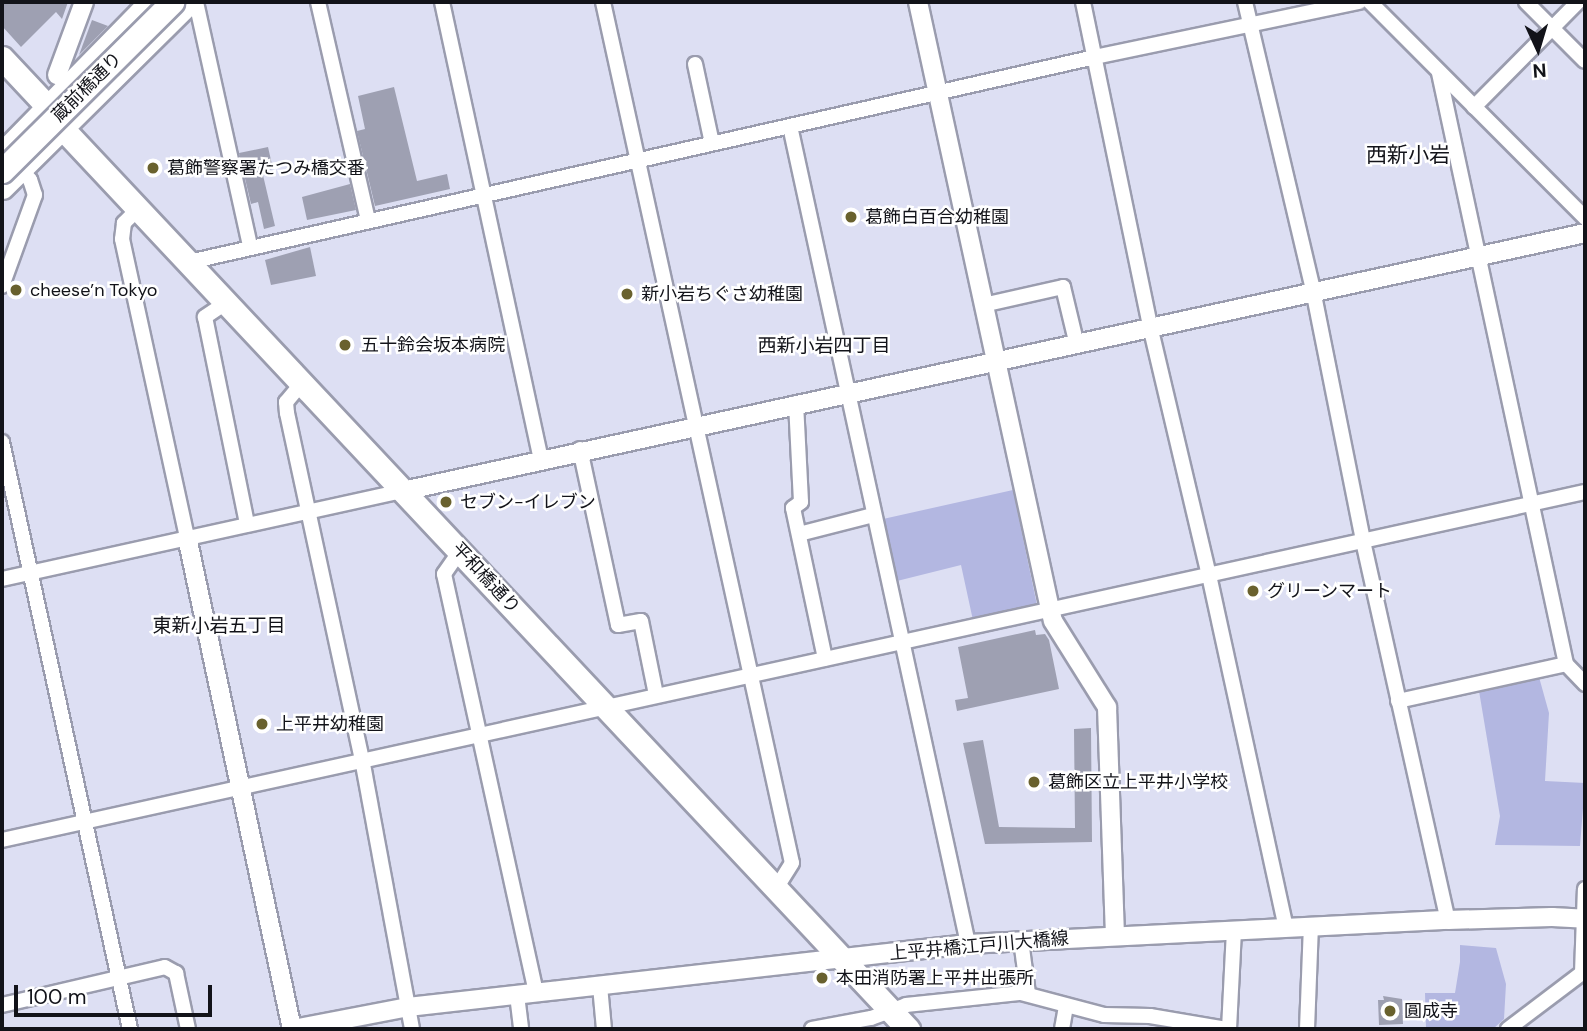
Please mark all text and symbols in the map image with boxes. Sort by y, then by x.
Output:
north arrow [1503,14,1573,84]
street label: 蔵前橋通り [48,48,126,126]
text: N [1532,57,1547,83]
district label: 西新小岩 [1366,142,1450,168]
place label: 葛飾警察署たつみ橋交番 [167,157,365,179]
marker: 葛飾警察署たつみ橋交番 [145,160,161,176]
place label: 葛飾白百合幼稚園 [865,206,1009,228]
marker: 葛飾白百合幼稚園 [843,209,859,225]
place label: cheese’n Tokyo [30,279,157,301]
marker: cheese’n Tokyo [8,282,24,298]
place label: 新小岩ちぐさ幼稚園 [641,283,803,305]
marker: 新小岩ちぐさ幼稚園 [619,286,635,302]
place label: 五十鈴会坂本病院 [361,334,505,356]
marker: 五十鈴会坂本病院 [335,335,355,355]
district label: 西新小岩四丁目 [758,335,890,357]
place label: セブン-イレブン [460,491,596,513]
marker: セブン-イレブン [438,494,454,510]
street label: 平和橋通り [447,538,525,618]
place label: グリーンマート [1267,580,1393,602]
marker: グリーンマート [1245,583,1261,599]
district label: 東新小岩五丁目 [153,615,285,637]
place label: 上平井幼稚園 [276,713,384,735]
marker: 上平井幼稚園 [254,716,270,732]
place label: 葛飾区立上平井小学校 [1048,771,1228,793]
marker: 葛飾区立上平井小学校 [1026,774,1042,790]
street label: 上平井橋江戸川大橋線 [888,927,1070,965]
place label: 本田消防署上平井出張所 [836,967,1034,989]
marker: 本田消防署上平井出張所 [814,970,830,986]
scale bar [18,972,215,1016]
text: 100 m [27,983,87,1011]
place label: 圓成寺 [1404,1000,1458,1022]
marker: 圓成寺 [1382,1003,1398,1019]

